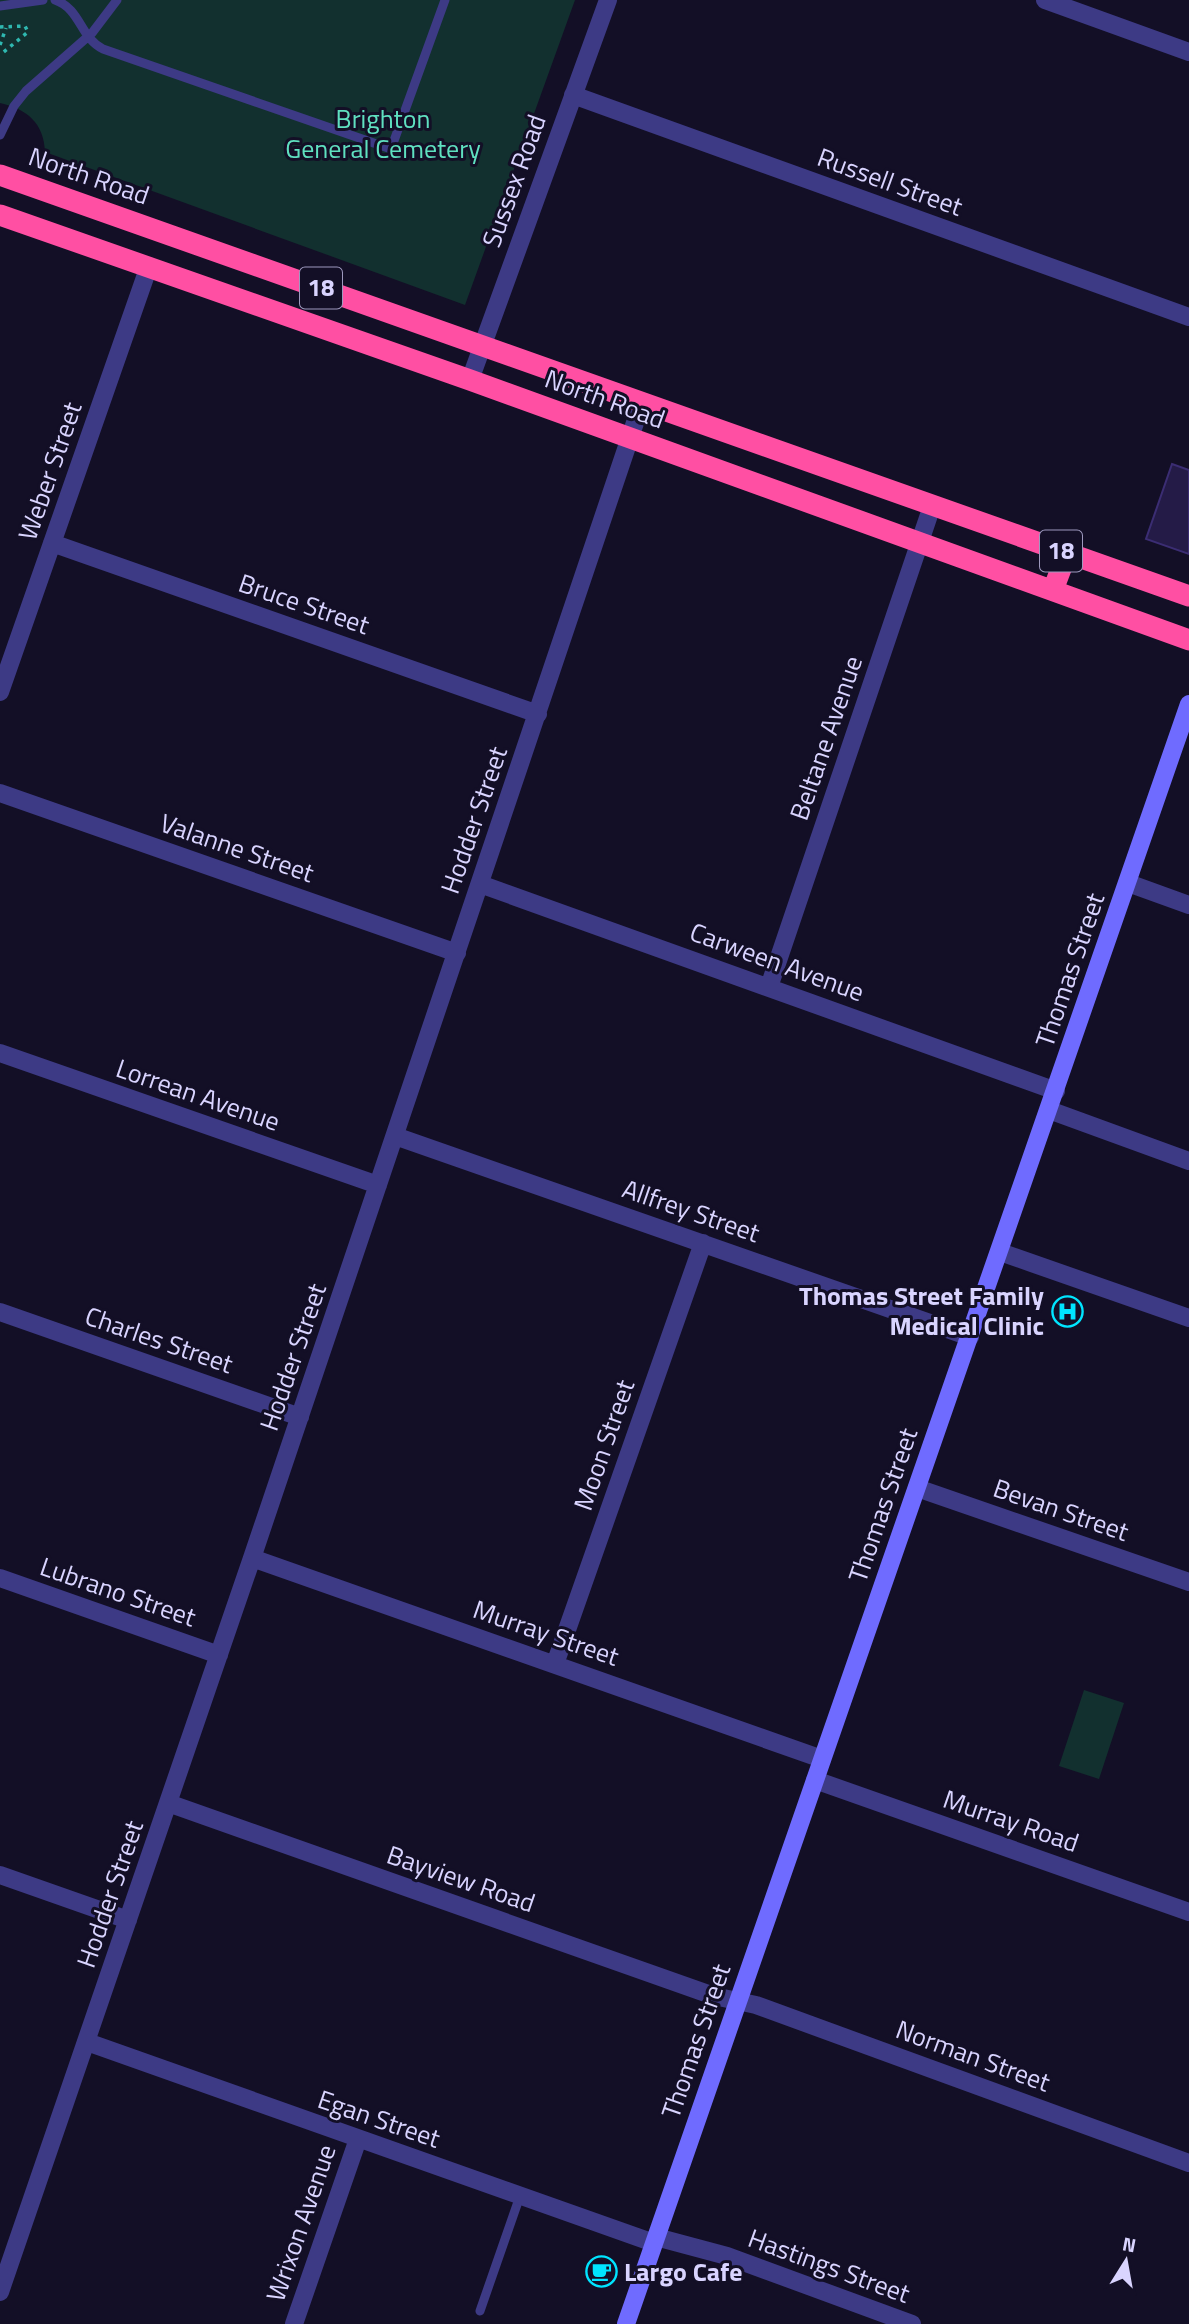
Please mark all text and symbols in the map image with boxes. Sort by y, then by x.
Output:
park label: Brighton General Cemetery [285,99,481,168]
street label: Sussex Road [471,109,556,253]
street label: North Road [24,137,155,214]
street label: Russell Street [812,137,968,226]
road number: 18 [300,268,342,309]
street label: North Road [540,359,671,438]
street label: Weber Street [8,396,91,545]
road number: 18 [1040,530,1082,572]
street label: Bruce Street [234,563,375,644]
street label: Beltane Avenue [779,650,872,825]
street label: Hodder Street [430,741,517,899]
street label: Valanne Street [155,803,319,892]
street label: Thomas Street [1025,887,1114,1052]
street label: Carween Avenue [684,912,870,1011]
street label: Lorrean Avenue [111,1048,285,1141]
street label: Allfrey Street [617,1169,765,1252]
place label: Thomas Street Family Medical Clinic [799,1276,1044,1345]
street label: Hodder Street [249,1278,336,1436]
hospital icon: Thomas Street Family Medical Clinic [1050,1294,1084,1328]
street label: Charles Street [80,1296,238,1383]
street label: Moon Street [563,1374,644,1515]
street label: Thomas Street [838,1422,927,1587]
street label: Bevan Street [988,1468,1134,1551]
street label: Lubrano Street [35,1547,201,1636]
street label: Murray Street [468,1589,624,1676]
street label: Murray Road [938,1779,1084,1862]
street label: Hodder Street [66,1815,153,1973]
street label: Bayview Road [382,1835,541,1922]
street label: Thomas Street [651,1958,740,2123]
street label: Norman Street [891,2010,1056,2101]
street label: Egan Street [313,2079,446,2158]
street label: Wrixon Avenue [255,2139,346,2306]
street label: Hastings Street [743,2218,916,2313]
north arrow [1091,2226,1161,2296]
text: N [1120,2228,1139,2259]
place label: Largo Cafe [624,2252,743,2291]
cafe icon: Largo Cafe [584,2255,618,2289]

